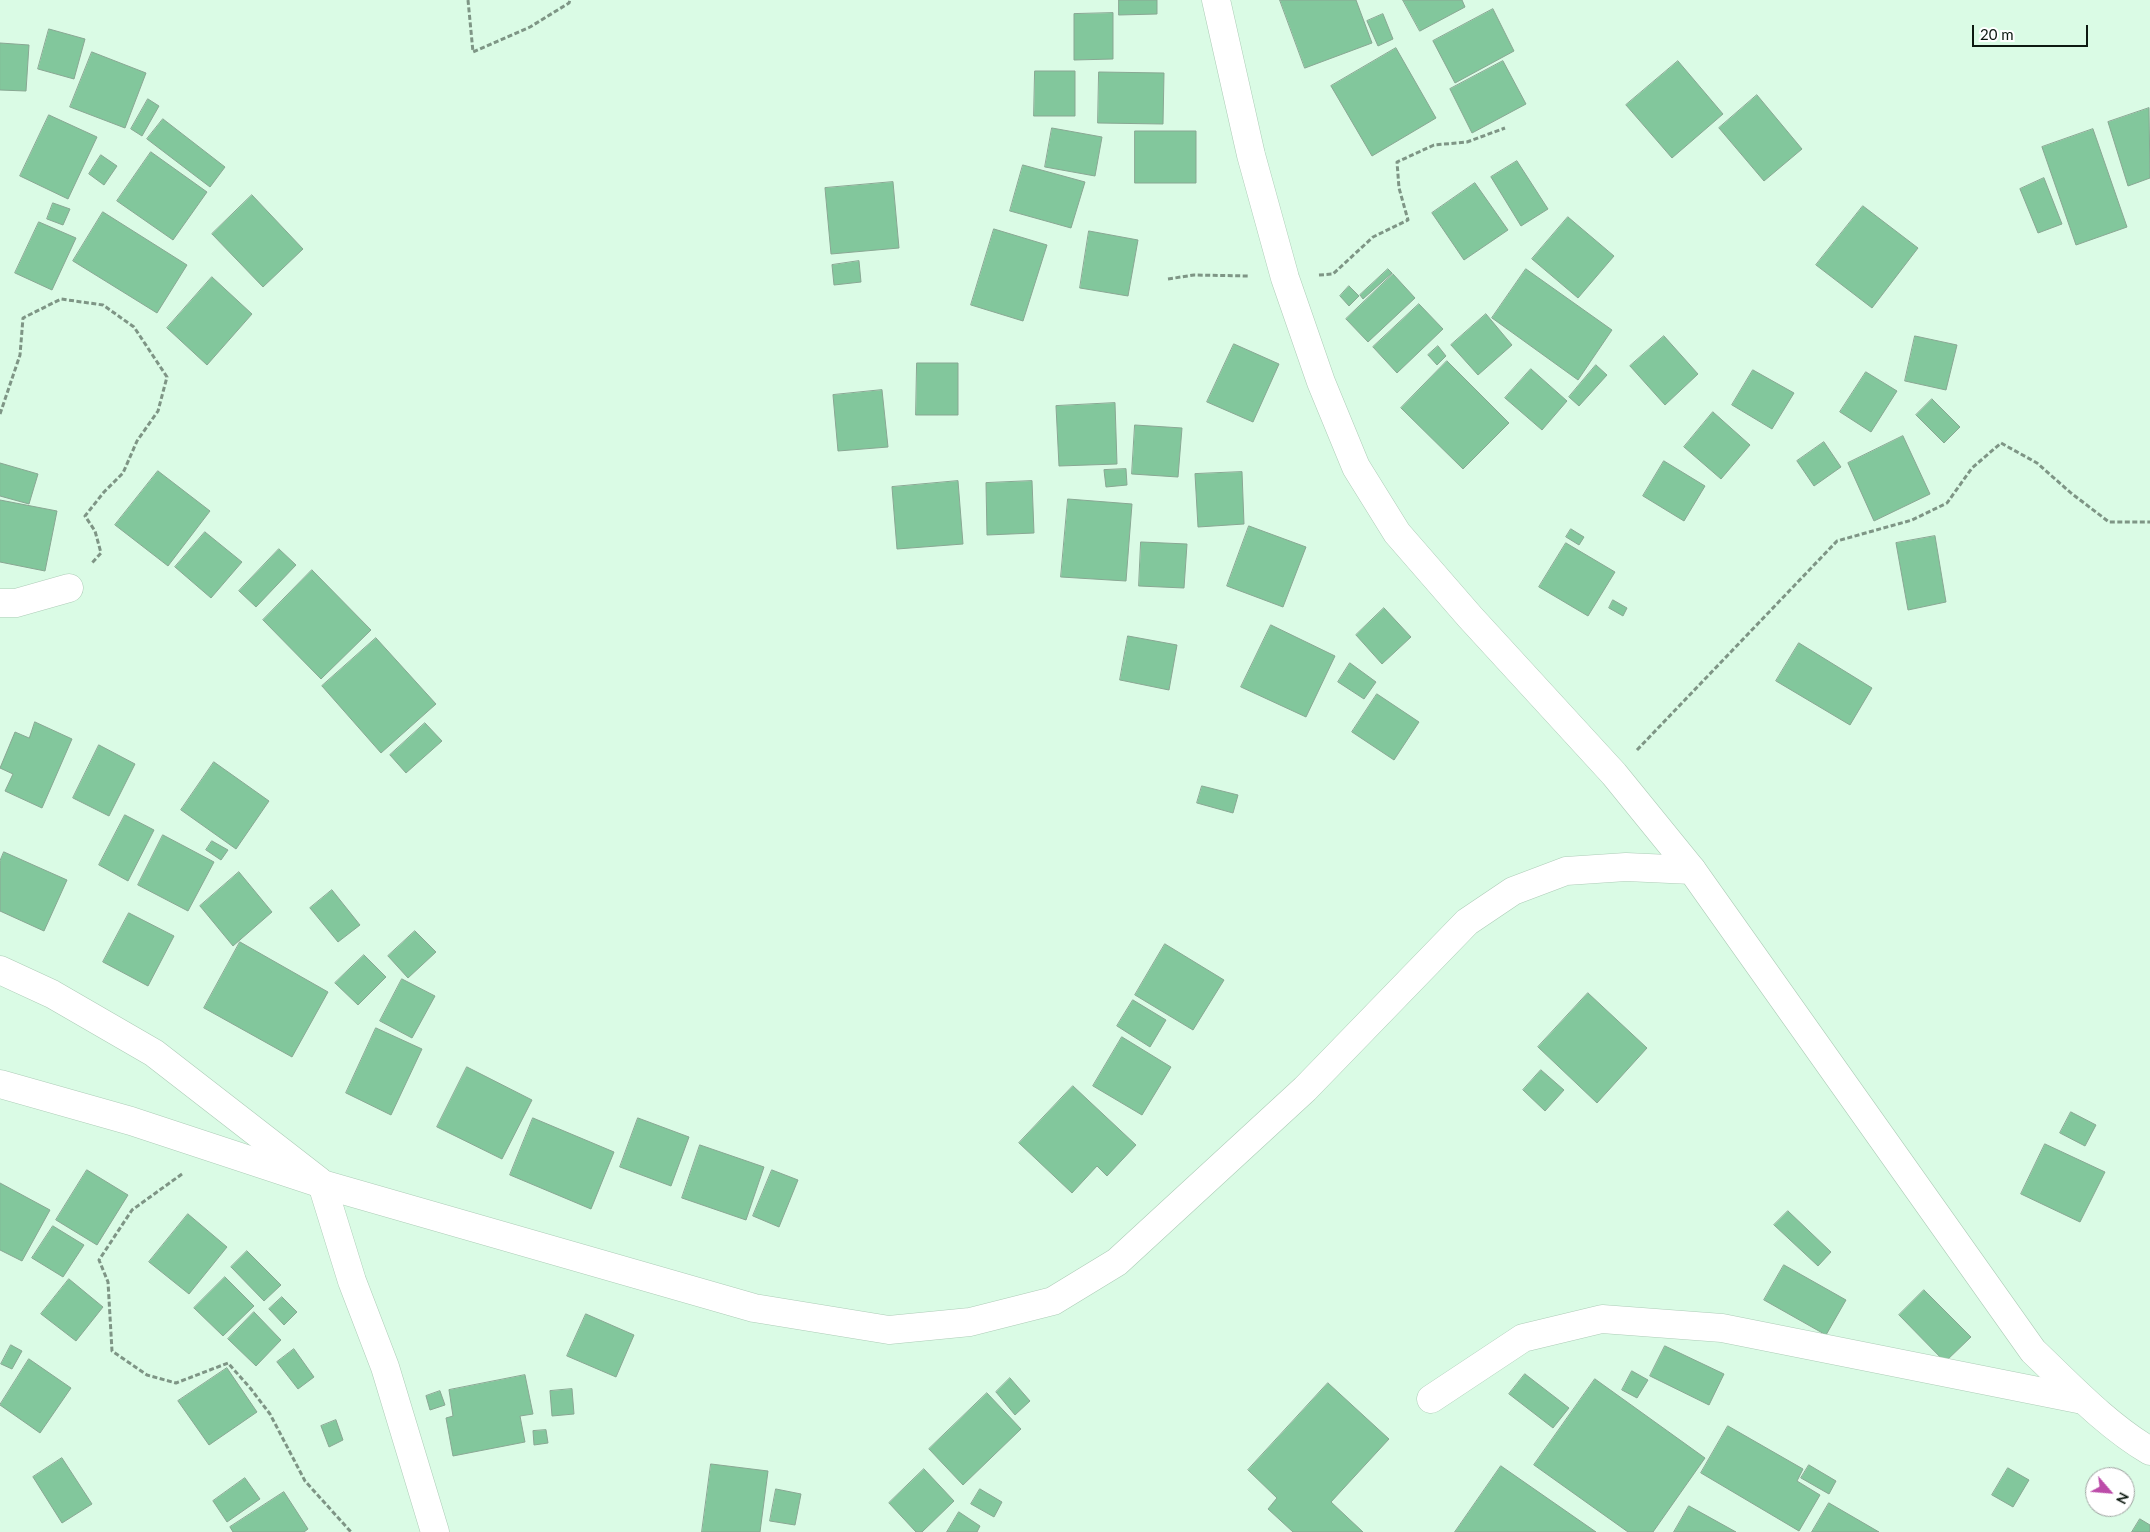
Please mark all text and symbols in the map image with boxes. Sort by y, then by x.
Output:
scale bar [1975,15,2091,47]
text: 20 m [1980,25,2014,43]
north arrow [2085,1467,2135,1517]
text: N [2113,1490,2133,1507]

